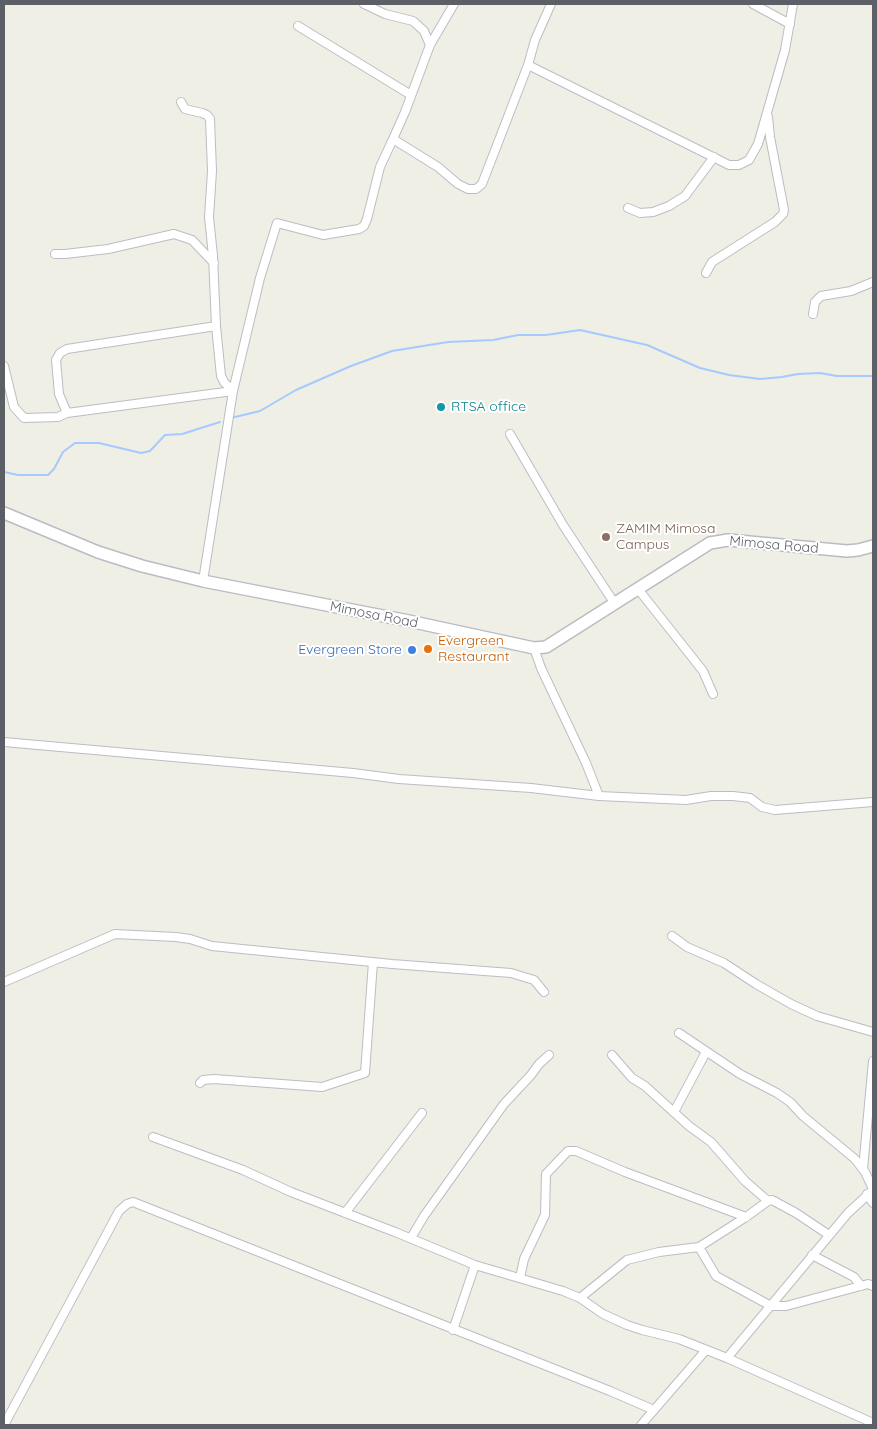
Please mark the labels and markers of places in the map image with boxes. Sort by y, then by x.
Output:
place label: RTSA office [451,399,526,415]
marker: RTSA office [435,401,447,413]
place label: ZAMIM Mimosa Campus [616,521,716,554]
marker: ZAMIM Mimosa Campus [600,531,612,543]
place label: Evergreen Restaurant [438,633,509,666]
place label: Evergreen Store [298,642,402,658]
marker: Evergreen Restaurant [422,643,434,655]
marker: Evergreen Store [406,644,418,656]

